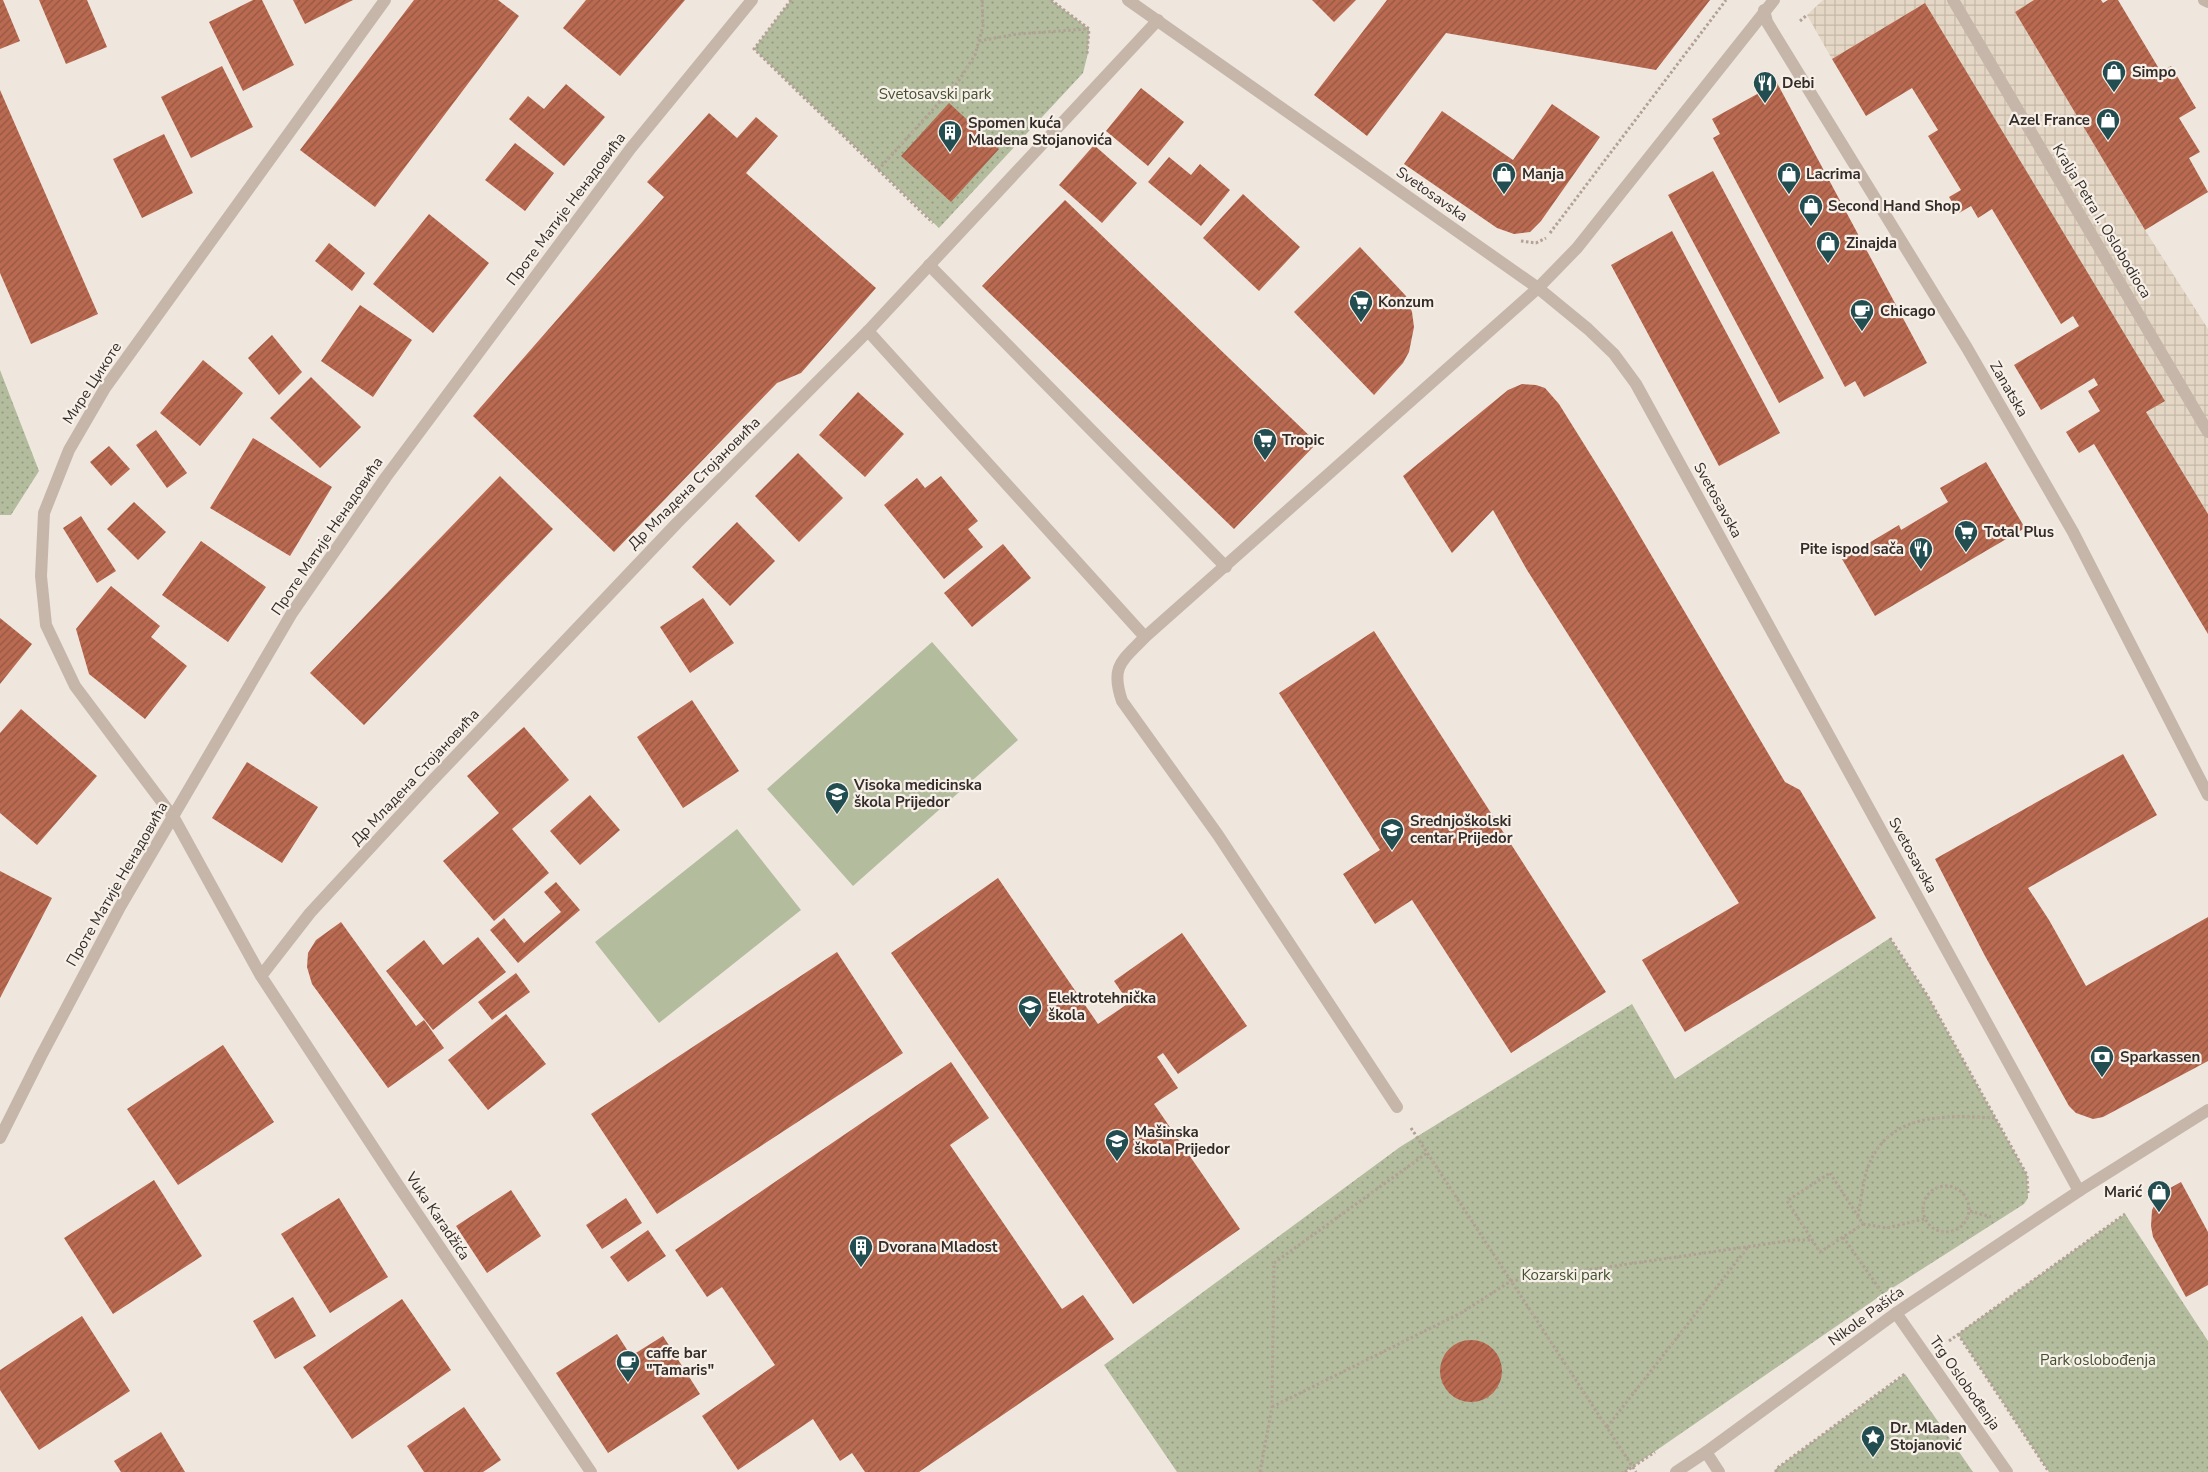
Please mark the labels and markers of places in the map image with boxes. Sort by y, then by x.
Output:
shop icon: Simpo [2101,59,2127,93]
place label: Simpo [2132,62,2176,82]
restaurant icon: Debi [1752,70,1778,104]
place label: Debi [1782,73,1814,93]
shop icon: Azel France [2095,107,2121,141]
place label: Azel France [2009,110,2090,130]
place label: Spomen kuća Mladena Stojanovića [968,113,1112,150]
building icon: Spomen kuća Mladena Stojanovića [937,119,963,153]
shop icon: Manja [1491,161,1517,195]
shop icon: Lacrima [1776,161,1802,195]
place label: Manja [1522,164,1564,184]
place label: Lacrima [1806,164,1861,184]
shop icon: Second Hand Shop [1798,193,1824,227]
place label: Second Hand Shop [1828,196,1961,216]
shop icon: Zinajda [1815,230,1841,264]
place label: Zinajda [1846,233,1897,253]
supermarket icon: Konzum [1348,289,1374,323]
place label: Konzum [1378,292,1434,312]
cafe icon: Chicago [1849,298,1875,332]
place label: Chicago [1880,301,1936,321]
supermarket icon: Tropic [1252,427,1278,461]
place label: Tropic [1282,430,1324,450]
supermarket icon: Total Plus [1953,519,1979,553]
place label: Total Plus [1984,522,2054,542]
restaurant icon: Pite ispod sača [1908,536,1934,570]
place label: Pite ispod sača [1800,539,1904,559]
place label: Visoka medicinska škola Prijedor [853,775,982,812]
school or university icon: Visoka medicinska škola Prijedor [824,781,850,815]
place label: Srednjoškolski centar Prijedor [1410,811,1513,848]
school or university icon: Srednjoškolski centar Prijedor [1379,817,1405,851]
place label: Elektrotehnička škola [1048,988,1156,1025]
school or university icon: Elektrotehnička škola [1017,994,1043,1028]
bank icon: Sparkassen [2089,1044,2115,1078]
place label: Sparkassen [2120,1047,2200,1067]
place label: Mašinska škola Prijedor [1134,1122,1230,1159]
school or university icon: Mašinska škola Prijedor [1104,1128,1130,1162]
shop icon: Marić [2146,1179,2172,1213]
place label: Marić [2104,1182,2142,1202]
building icon: Dvorana Mladost [848,1234,874,1268]
place label: Dvorana Mladost [878,1237,998,1257]
place label: caffe bar "Tamaris" [646,1343,714,1380]
cafe icon: caffe bar "Tamaris" [615,1349,641,1383]
place label: Dr. Mladen Stojanović [1890,1418,1967,1455]
place icon: Dr. Mladen Stojanović [1860,1424,1886,1458]

